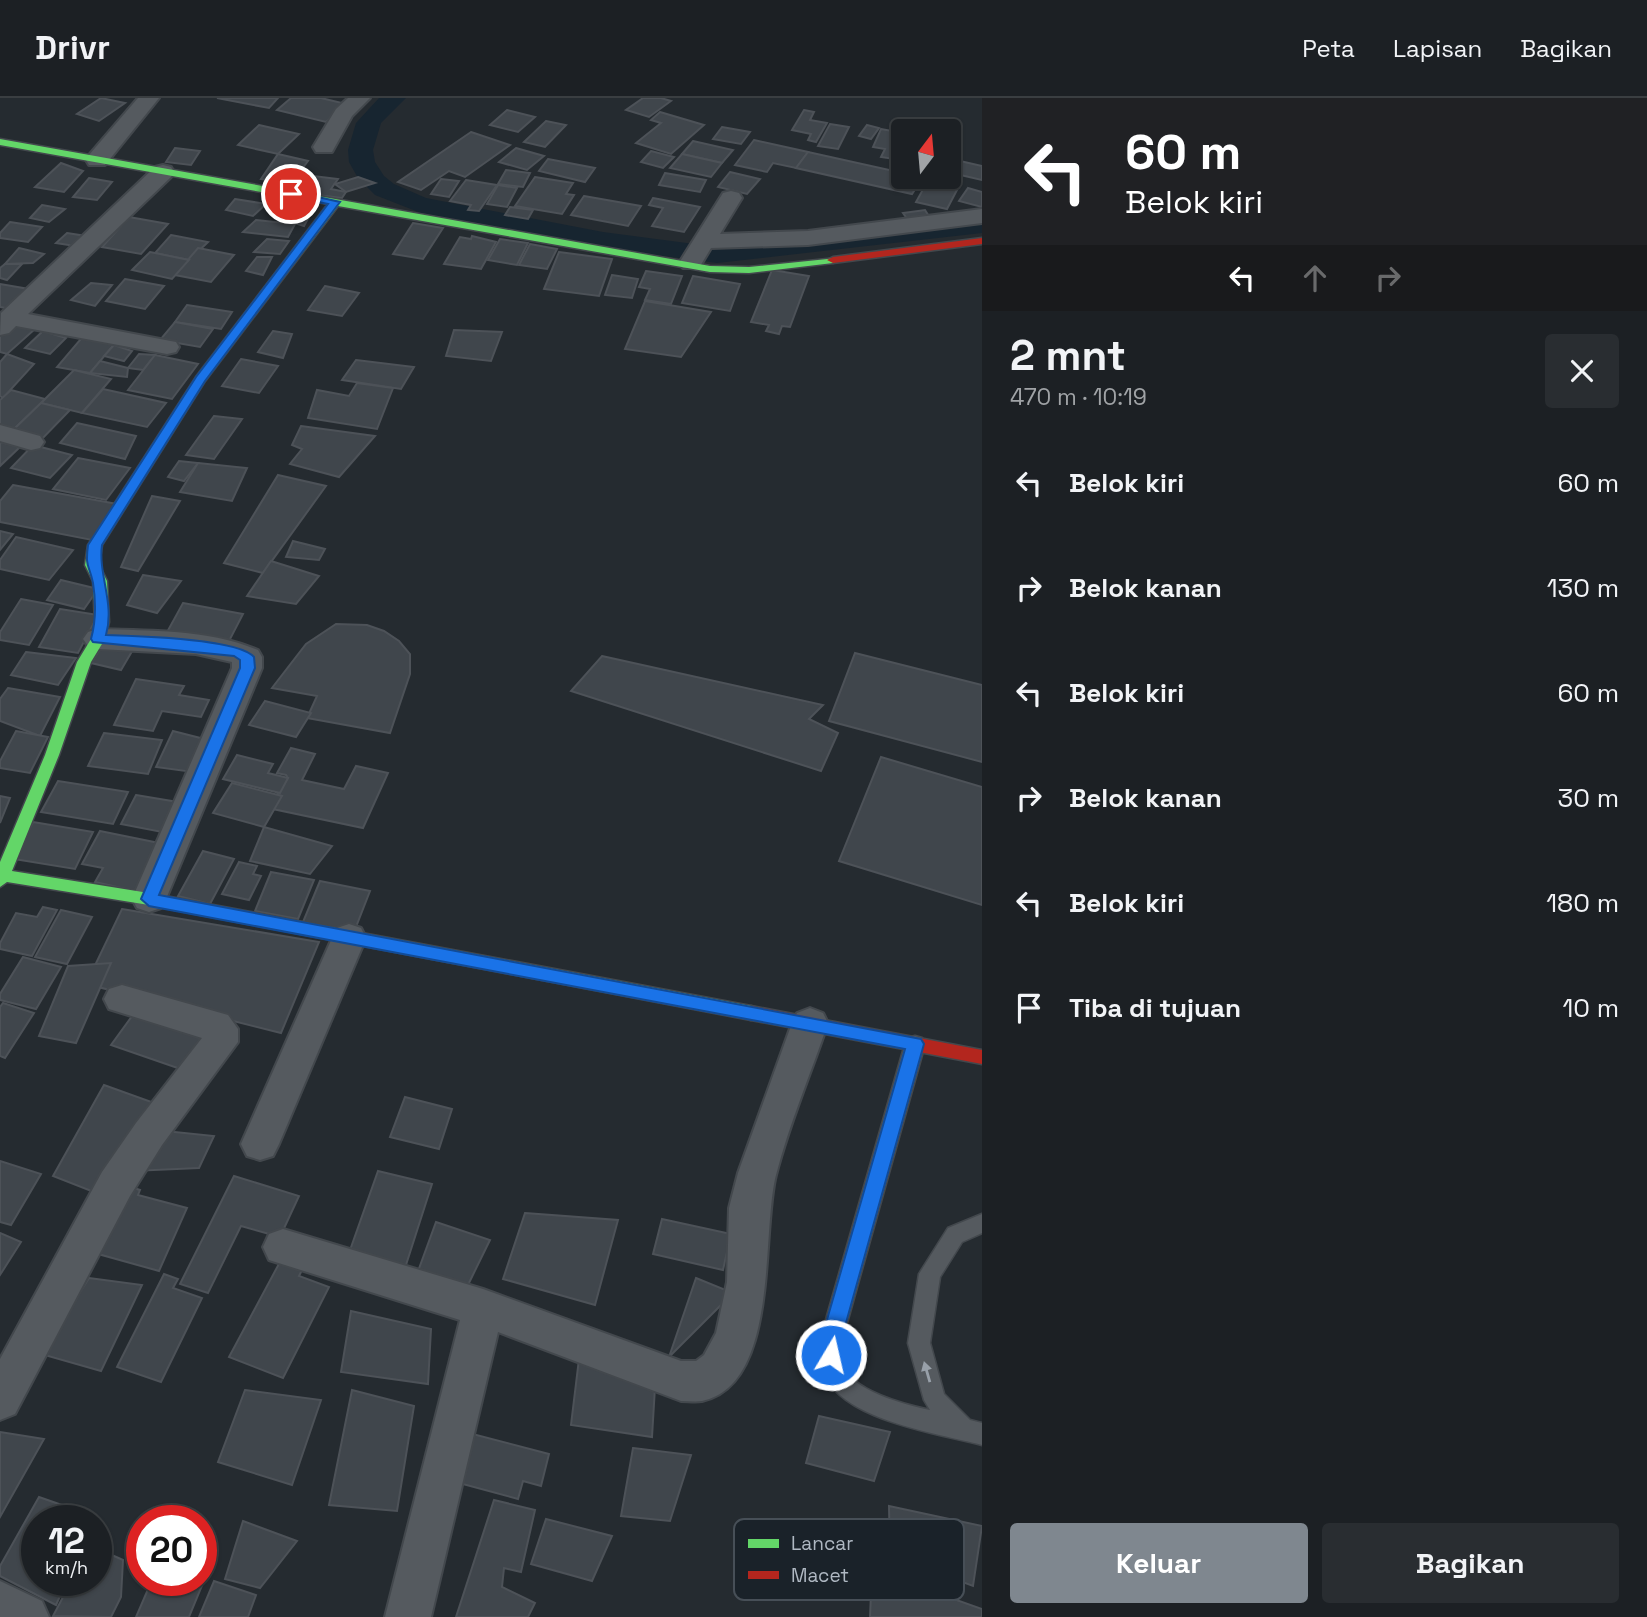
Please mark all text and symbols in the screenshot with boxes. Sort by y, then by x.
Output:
text: Drivr [35,27,110,69]
text: Peta [1302,33,1355,64]
text: Lapisan [1393,33,1482,64]
text: Bagikan [1520,33,1612,64]
north arrow [891,119,961,189]
map controls [891,119,961,189]
text: 60 m [1125,121,1241,183]
icon: left [1010,126,1101,217]
pin [261,164,321,224]
icon: arrive [272,175,310,213]
text: Belok kiri [1125,182,1263,222]
icon: left [1223,259,1261,297]
icon: ahead [1296,259,1334,297]
icon: right [1369,259,1407,297]
text: 2 mnt [1010,329,1126,382]
button: close [1545,334,1619,408]
text: 470 m · 10:19 [1010,382,1147,412]
icon: left [1010,464,1048,502]
text: Belok kiri [1069,466,1184,500]
text: 60 m [1557,466,1619,500]
icon: right [1010,569,1048,607]
text: Belok kanan [1069,571,1222,605]
text: 130 m [1547,571,1619,605]
icon: left [1010,674,1048,712]
text: Belok kiri [1069,676,1184,710]
text: 60 m [1557,676,1619,710]
icon: right [1010,779,1048,817]
text: Belok kanan [1069,781,1222,815]
text: 30 m [1558,781,1619,815]
icon: left [1010,884,1048,922]
text: Belok kiri [1069,886,1184,920]
text: 180 m [1546,886,1619,920]
icon: arrive [1010,989,1048,1027]
text: Tiba di tujuan [1069,991,1241,1025]
text: 10 m [1562,991,1619,1025]
position arrow [794,1318,868,1392]
one-way arrow [922,1362,932,1383]
speed limit sign: 20 [126,1505,217,1596]
text: 12 [48,1519,85,1563]
legend [734,1519,964,1600]
button: Keluar [1010,1523,1308,1603]
button: Bagikan [1322,1523,1619,1603]
text: Lancar [791,1531,853,1556]
text: km/h [45,1556,88,1579]
text: Macet [791,1563,849,1588]

